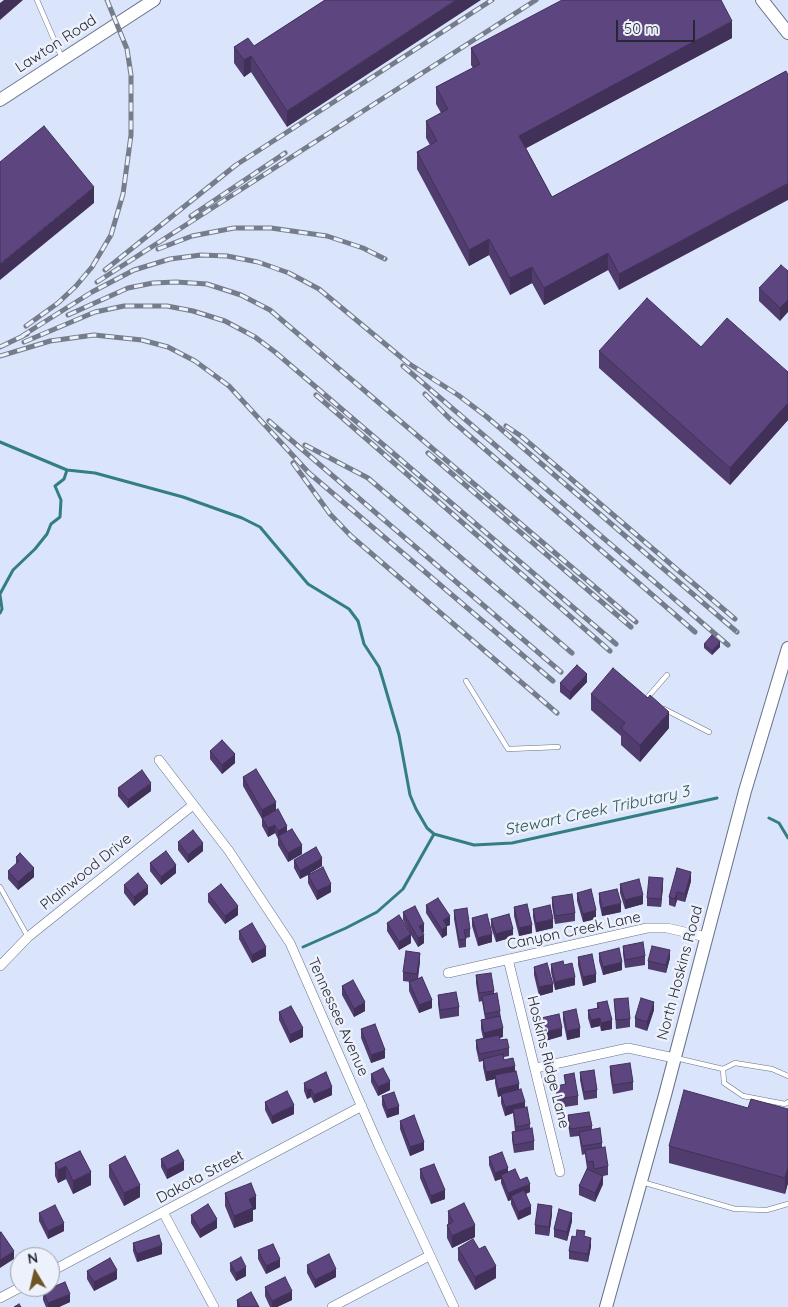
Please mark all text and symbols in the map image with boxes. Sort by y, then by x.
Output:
scale bar [618,10,697,42]
street label: Lawton Road [12,11,100,77]
text: 50 m [624,19,659,38]
water label: Stewart Creek Tributary 3 [503,782,691,840]
street label: Plainwood Drive [37,830,135,914]
street label: North Hoskins Road [653,904,707,1042]
street label: Canyon Creek Lane [505,908,643,954]
street label: Tennessee Avenue [304,955,372,1079]
street label: Hoskins Ridge Lane [523,994,573,1130]
street label: Dakota Street [153,1147,247,1207]
north arrow [10,1247,60,1297]
text: N [26,1248,39,1268]

